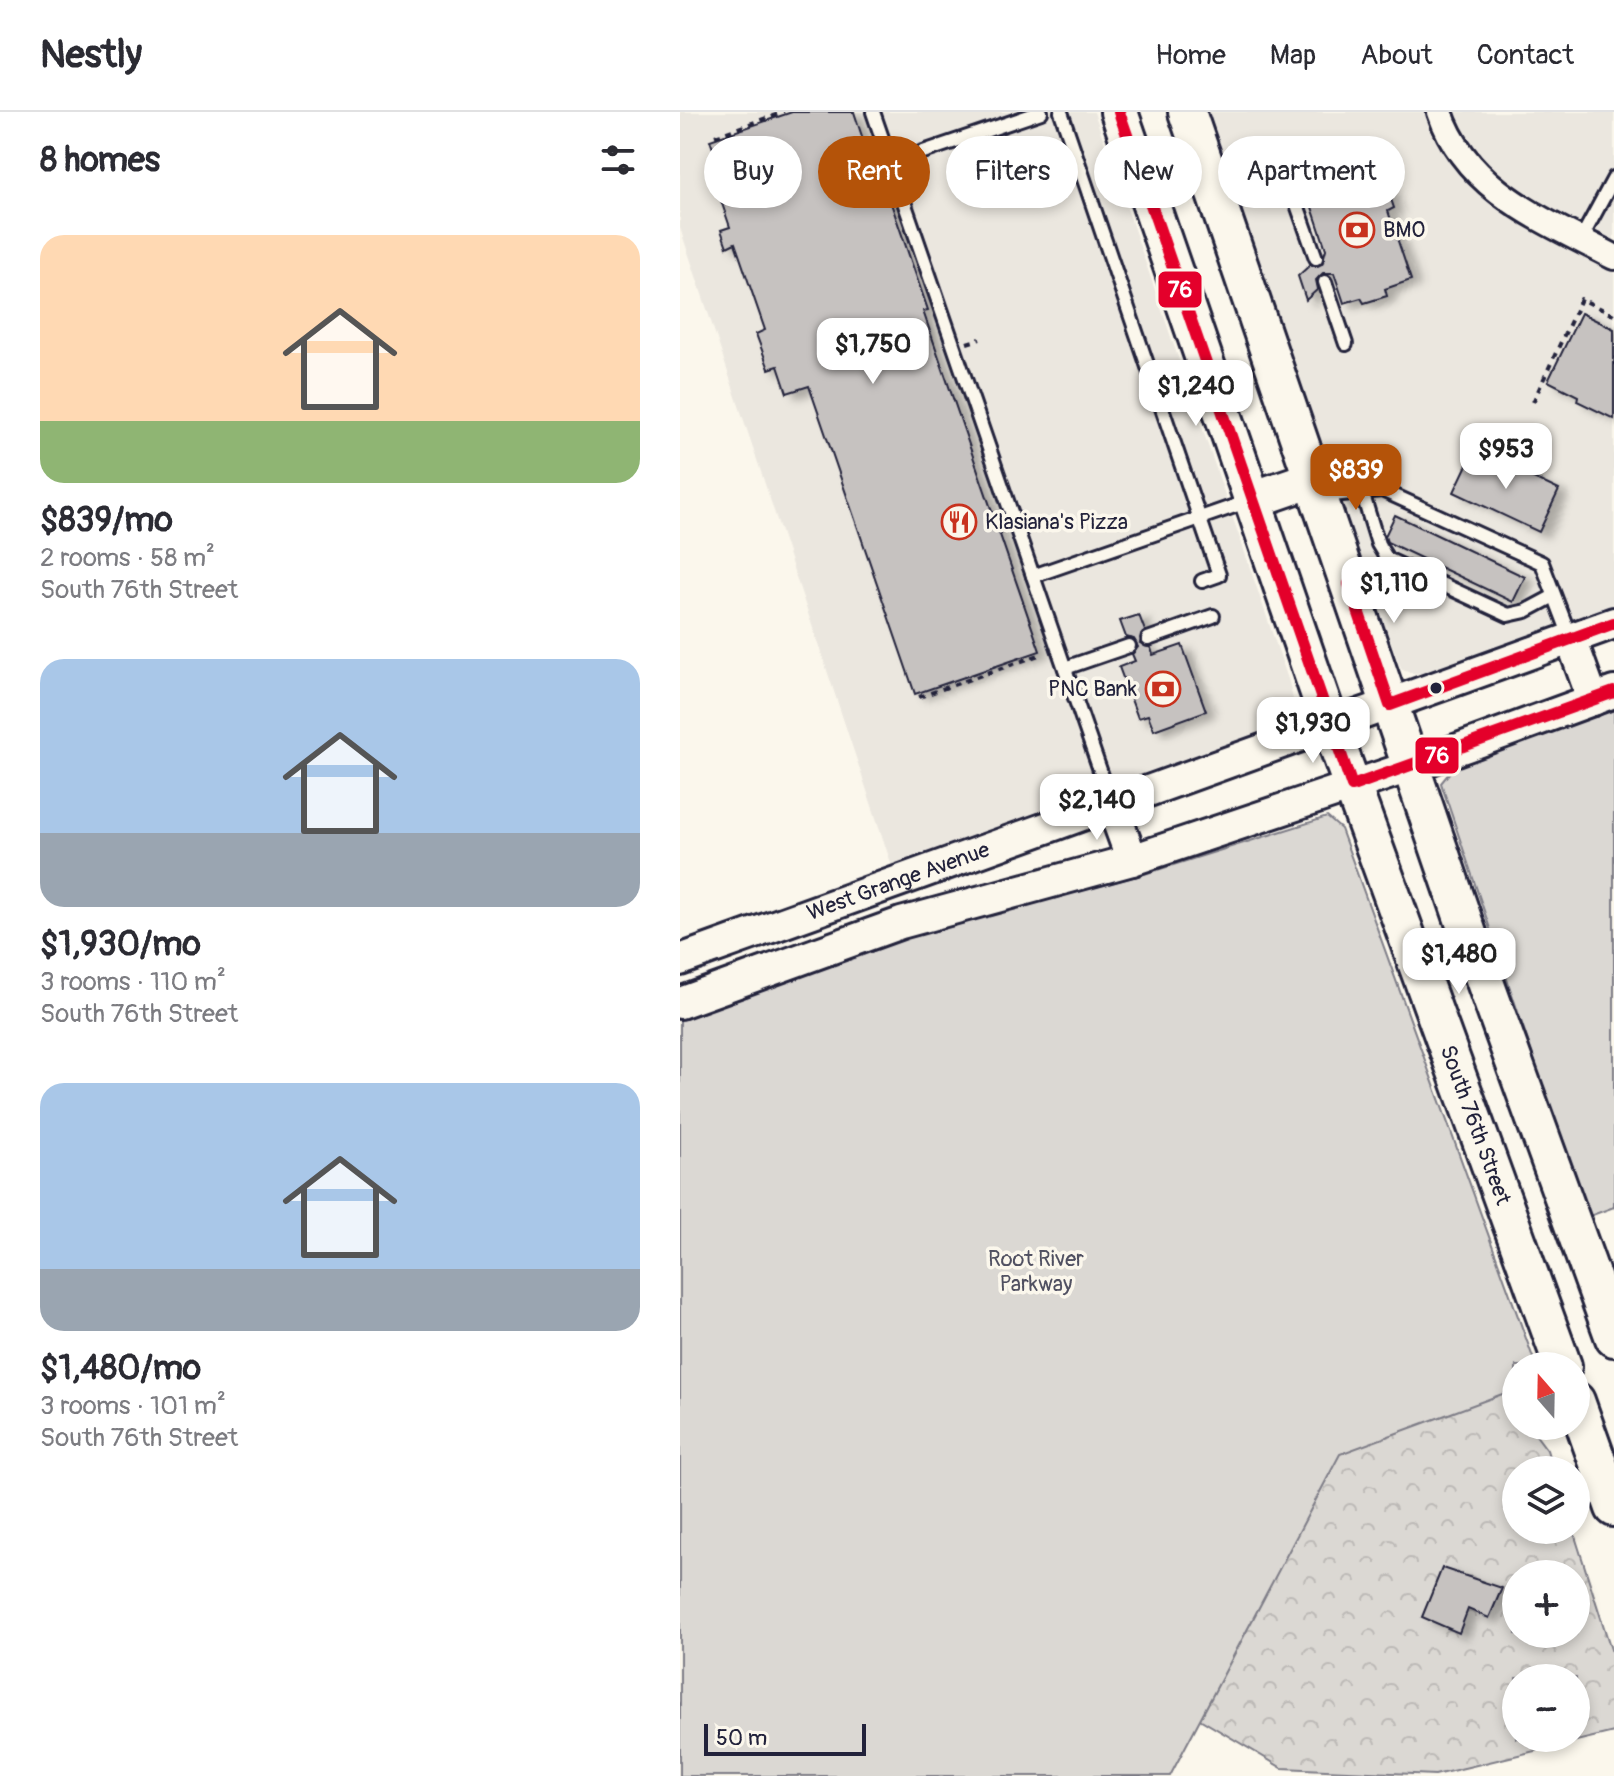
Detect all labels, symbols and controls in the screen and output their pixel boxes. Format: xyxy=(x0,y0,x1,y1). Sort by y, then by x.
text: Nestly xyxy=(40,31,142,79)
text: Home xyxy=(1155,38,1226,73)
text: Map xyxy=(1270,38,1316,73)
text: About xyxy=(1360,38,1433,73)
text: Contact xyxy=(1477,38,1574,73)
chip: Buy xyxy=(704,136,802,208)
chip: Rent xyxy=(818,136,930,208)
chip: Filters xyxy=(946,136,1078,208)
chip: New xyxy=(1094,136,1202,208)
chip: Apartment xyxy=(1218,136,1405,208)
icon: filters xyxy=(596,138,640,182)
text: 8 homes xyxy=(40,139,160,182)
bank icon: BMO xyxy=(1338,211,1376,249)
place label: BMO xyxy=(1383,216,1425,244)
line badge: 76 xyxy=(1157,270,1203,309)
text: 76 xyxy=(1168,276,1192,304)
icon: home xyxy=(268,287,412,431)
pin: $1,750 xyxy=(808,318,938,386)
text: $1,750 xyxy=(835,328,911,360)
pin: $1,240 xyxy=(1131,360,1261,428)
text: $1,240 xyxy=(1157,370,1235,402)
pin: $953 xyxy=(1459,423,1553,491)
text: $953 xyxy=(1478,433,1534,465)
pin: $839 xyxy=(1309,444,1403,512)
text: $839 xyxy=(1328,454,1384,486)
text: $839/mo xyxy=(40,499,173,542)
restaurant icon: Klasiana's Pizza xyxy=(940,503,978,541)
place label: Klasiana's Pizza xyxy=(985,508,1128,536)
text: 2 rooms · 58 m² xyxy=(40,542,215,574)
pin: $1,110 xyxy=(1329,557,1459,625)
text: $1,110 xyxy=(1360,567,1428,599)
text: South 76th Street xyxy=(40,574,238,606)
bank icon: PNC Bank xyxy=(1144,670,1182,708)
place label: PNC Bank xyxy=(1048,675,1137,703)
unlabelled marker xyxy=(1428,680,1444,696)
pin: $1,930 xyxy=(1248,697,1378,765)
text: $1,930 xyxy=(1275,707,1351,739)
icon: home xyxy=(268,711,412,855)
line badge: 76 xyxy=(1414,736,1460,775)
text: 76 xyxy=(1425,742,1449,770)
pin: $2,140 xyxy=(1032,774,1162,842)
text: $2,140 xyxy=(1058,784,1136,816)
street label: West Grange Avenue xyxy=(803,835,993,927)
text: $1,930/mo xyxy=(40,923,201,966)
pin: $1,480 xyxy=(1394,928,1524,996)
text: $1,480 xyxy=(1421,938,1497,970)
text: 3 rooms · 110 m² xyxy=(40,966,226,998)
text: South 76th Street xyxy=(40,998,238,1030)
street label: South 76th Street xyxy=(1434,1041,1517,1209)
icon: home xyxy=(268,1135,412,1279)
park label: Root River Parkway xyxy=(988,1245,1084,1298)
text: $1,480/mo xyxy=(40,1347,201,1390)
north arrow xyxy=(1502,1352,1590,1440)
map controls xyxy=(1502,1352,1590,1752)
text: 3 rooms · 101 m² xyxy=(40,1390,226,1422)
text: South 76th Street xyxy=(40,1422,238,1454)
button: layers xyxy=(1502,1456,1590,1544)
button: + xyxy=(1502,1560,1590,1648)
button: − xyxy=(1502,1664,1590,1752)
scale bar xyxy=(704,1720,866,1756)
text: 50 m xyxy=(716,1724,767,1752)

